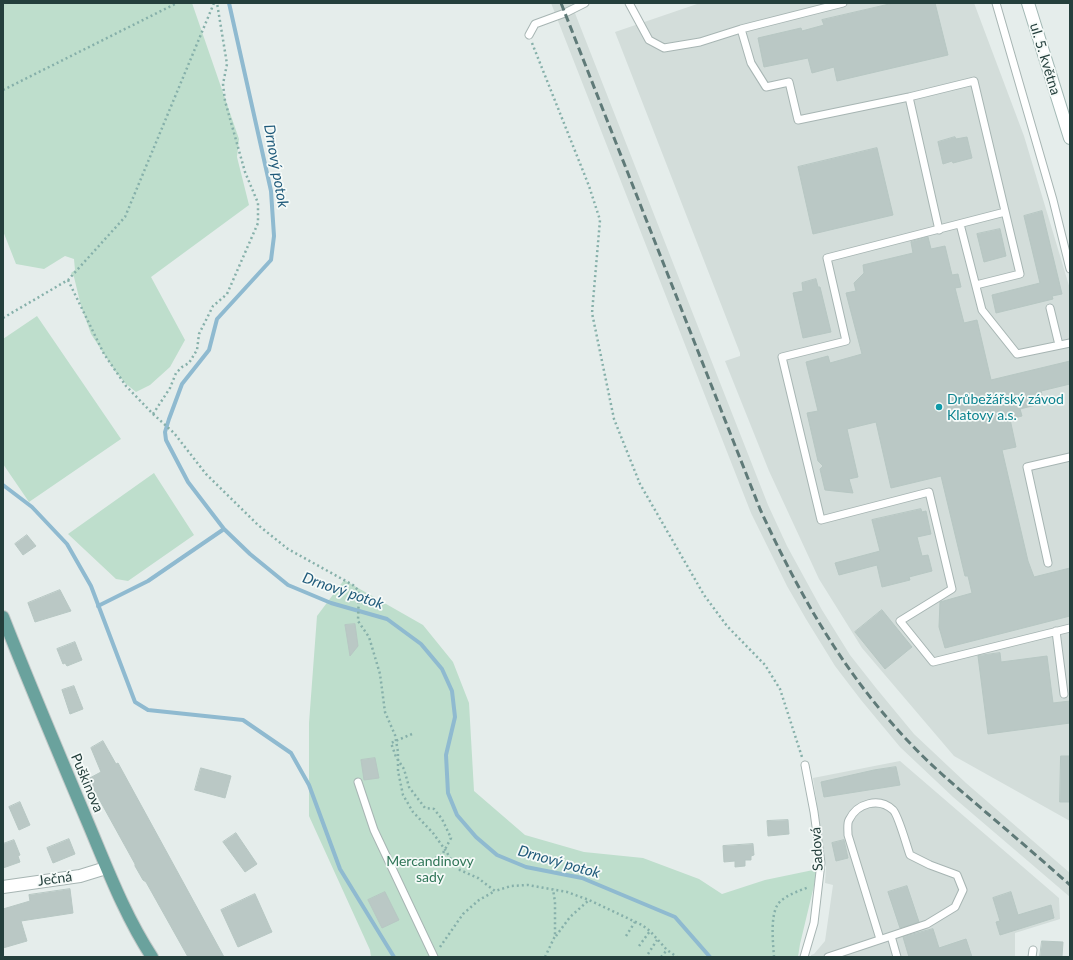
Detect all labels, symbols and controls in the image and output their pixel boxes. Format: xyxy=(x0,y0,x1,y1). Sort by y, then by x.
street label: ul. 5. května xyxy=(1026,21,1064,97)
water label: Drnový potok xyxy=(260,123,292,209)
place label: Drůbežářský závod Klatovy a.s. xyxy=(947,391,1064,424)
marker: Drůbežářský závod Klatovy a.s. xyxy=(934,402,944,412)
water label: Drnový potok xyxy=(300,569,386,613)
street label: Puškinova xyxy=(67,751,107,815)
street label: Sadová xyxy=(807,827,827,871)
water label: Drnový potok xyxy=(516,842,602,882)
park label: Mercandinovy sady xyxy=(386,853,474,886)
street label: Ječná xyxy=(37,868,73,890)

